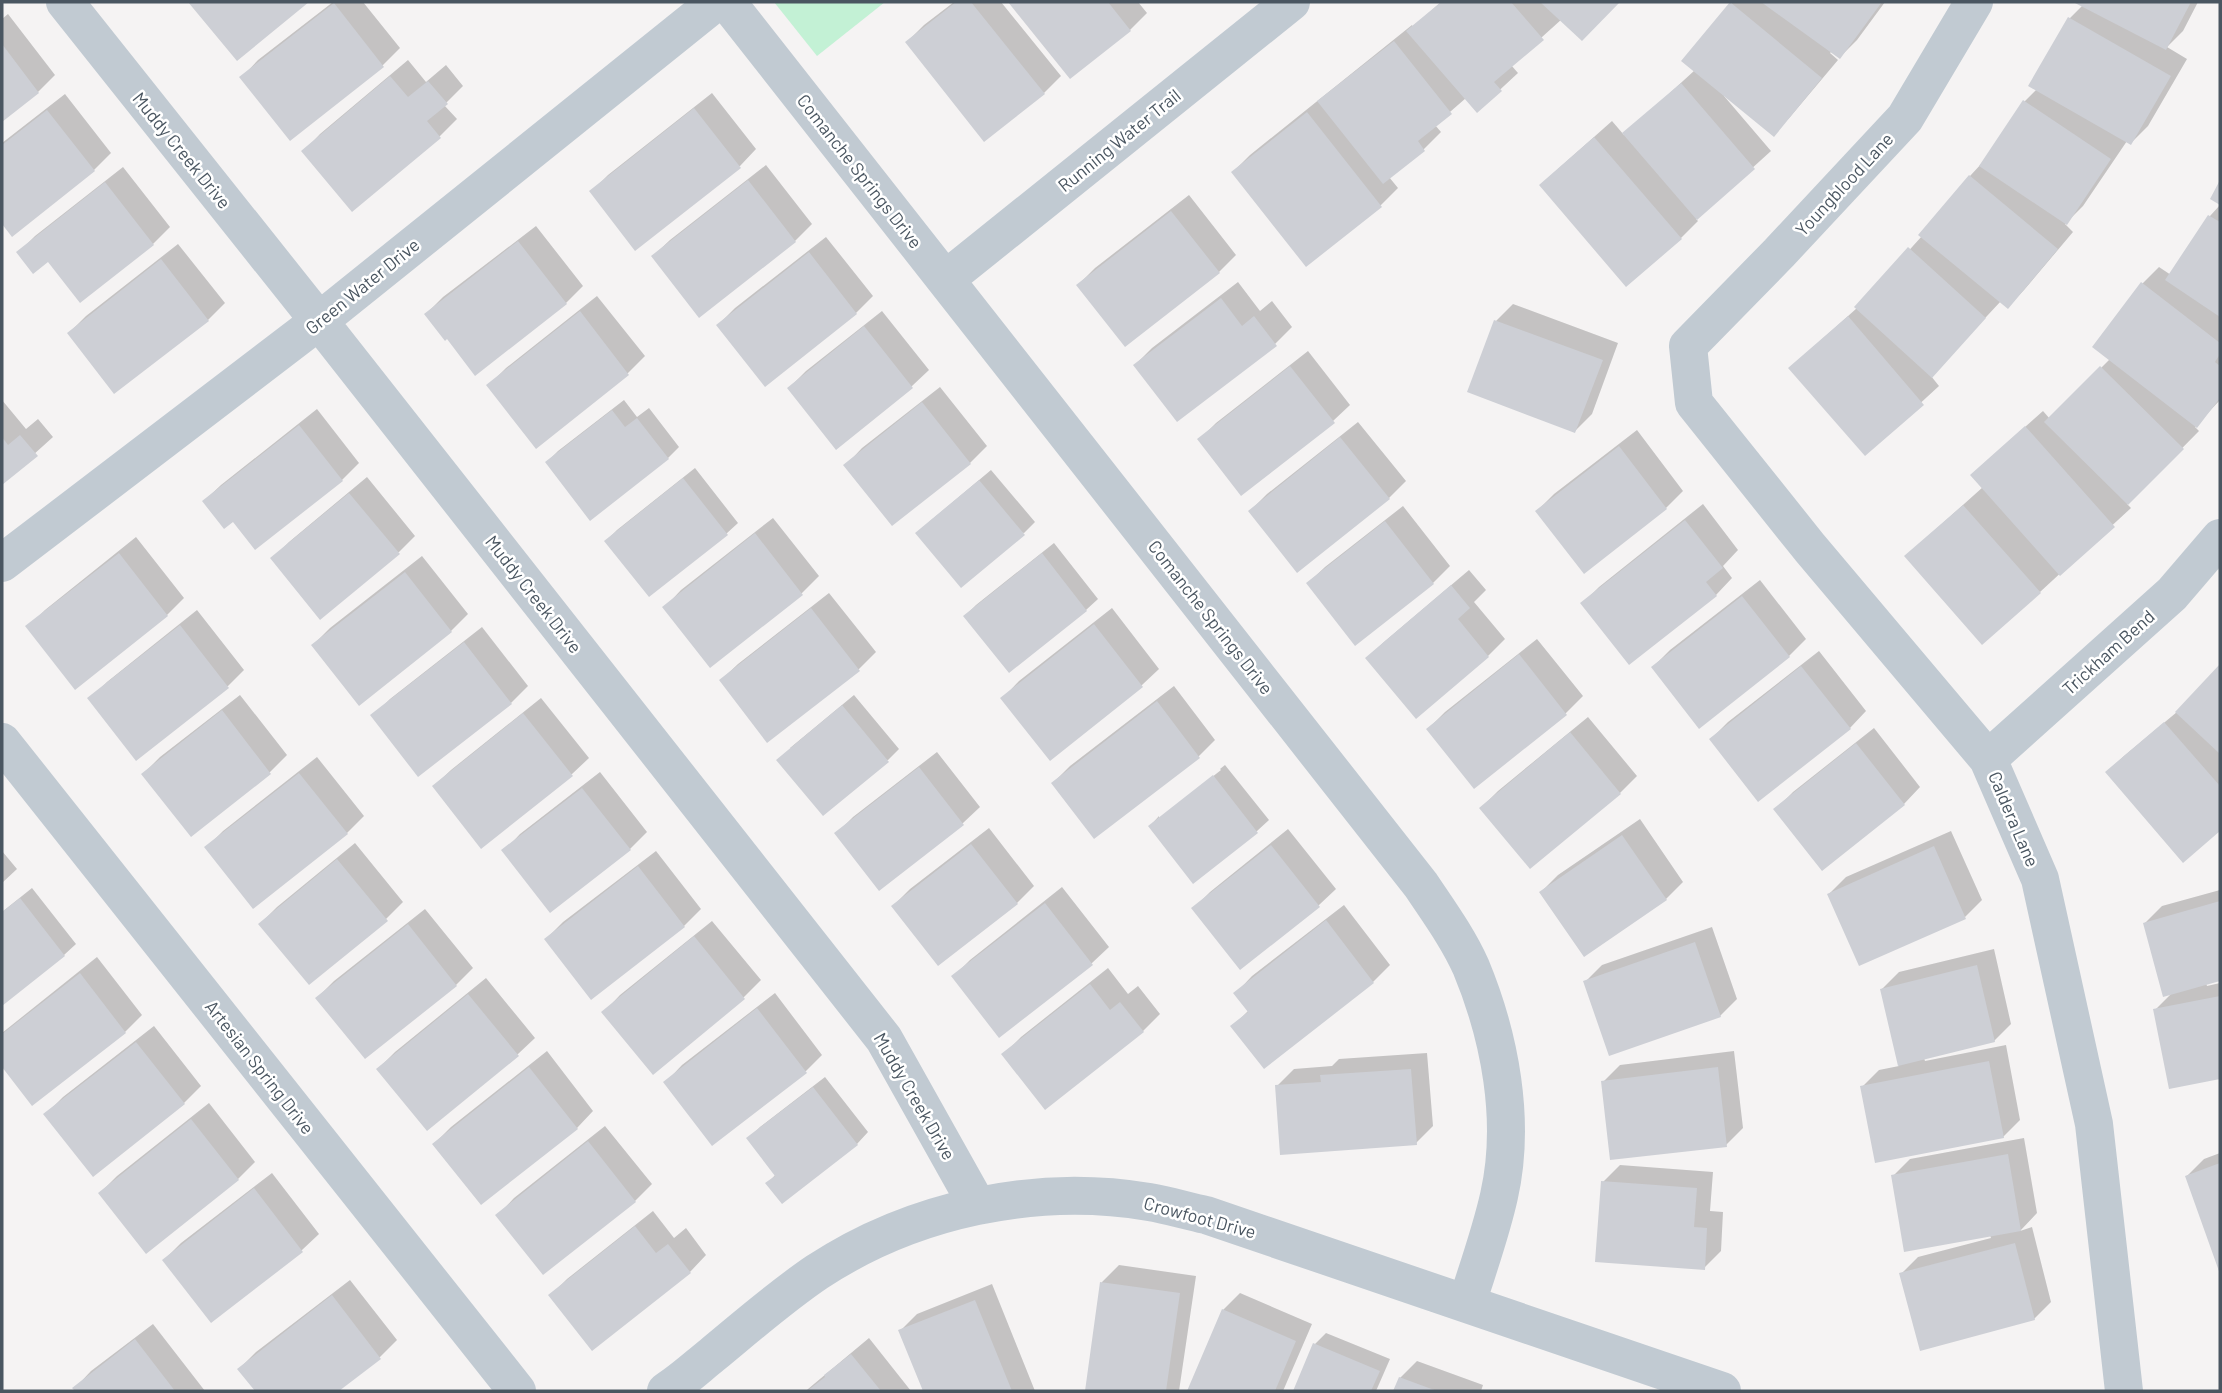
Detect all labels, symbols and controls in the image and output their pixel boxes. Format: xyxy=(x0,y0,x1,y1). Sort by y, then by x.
street label: Running Water Trail xyxy=(1053,84,1185,196)
street label: Muddy Creek Drive xyxy=(128,87,236,213)
street label: Comanche Springs Drive xyxy=(793,89,927,253)
street label: Youngblood Lane xyxy=(1790,128,1898,240)
street label: Green Water Drive xyxy=(301,233,423,339)
street label: Muddy Creek Drive xyxy=(481,531,587,657)
street label: Comanche Springs Drive xyxy=(1144,535,1278,699)
street label: Trickham Bend xyxy=(2057,605,2159,699)
street label: Caldera Lane xyxy=(1984,768,2044,870)
street label: Artesian Spring Drive xyxy=(201,996,319,1138)
street label: Muddy Creek Drive xyxy=(870,1028,960,1164)
street label: Crowfoot Drive xyxy=(1142,1191,1258,1243)

